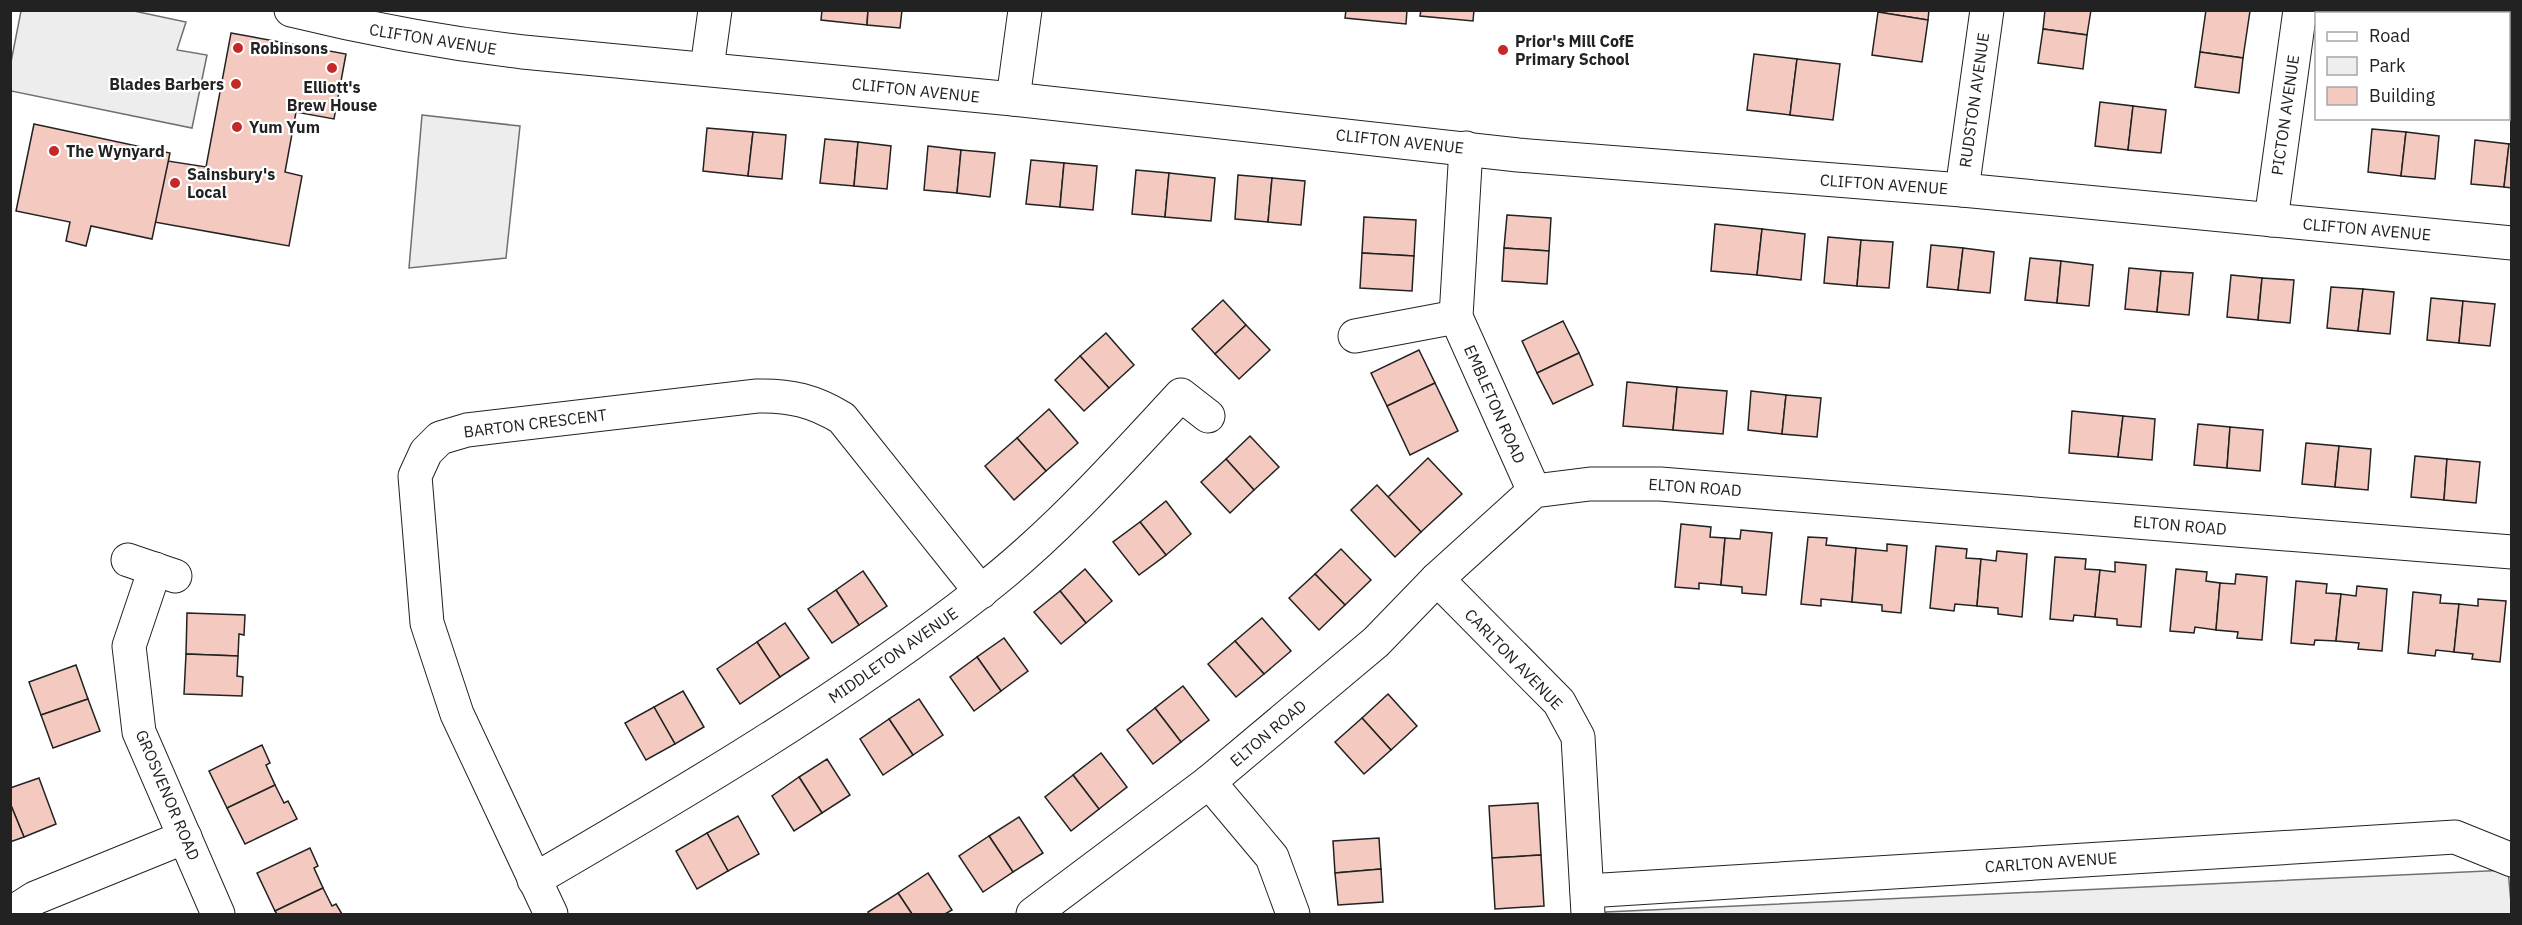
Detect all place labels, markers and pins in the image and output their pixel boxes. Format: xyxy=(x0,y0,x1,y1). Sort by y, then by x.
place label: Prior's Mill CofE Primary School xyxy=(1515,31,1634,69)
place label: Robinsons xyxy=(250,38,328,58)
marker: Robinsons xyxy=(231,41,245,55)
marker: Prior's Mill CofE Primary School xyxy=(1496,43,1510,57)
marker: Elliott's Brew House xyxy=(325,61,339,75)
place label: Blades Barbers xyxy=(109,74,224,94)
marker: Blades Barbers xyxy=(229,77,243,91)
place label: Elliott's Brew House xyxy=(287,77,377,115)
place label: Yum Yum xyxy=(249,117,320,137)
marker: Yum Yum xyxy=(230,120,244,134)
place label: The Wynyard xyxy=(66,141,165,161)
marker: The Wynyard xyxy=(47,144,61,158)
place label: Sainsbury's Local xyxy=(187,164,275,202)
marker: Sainsbury's Local xyxy=(168,176,182,190)

